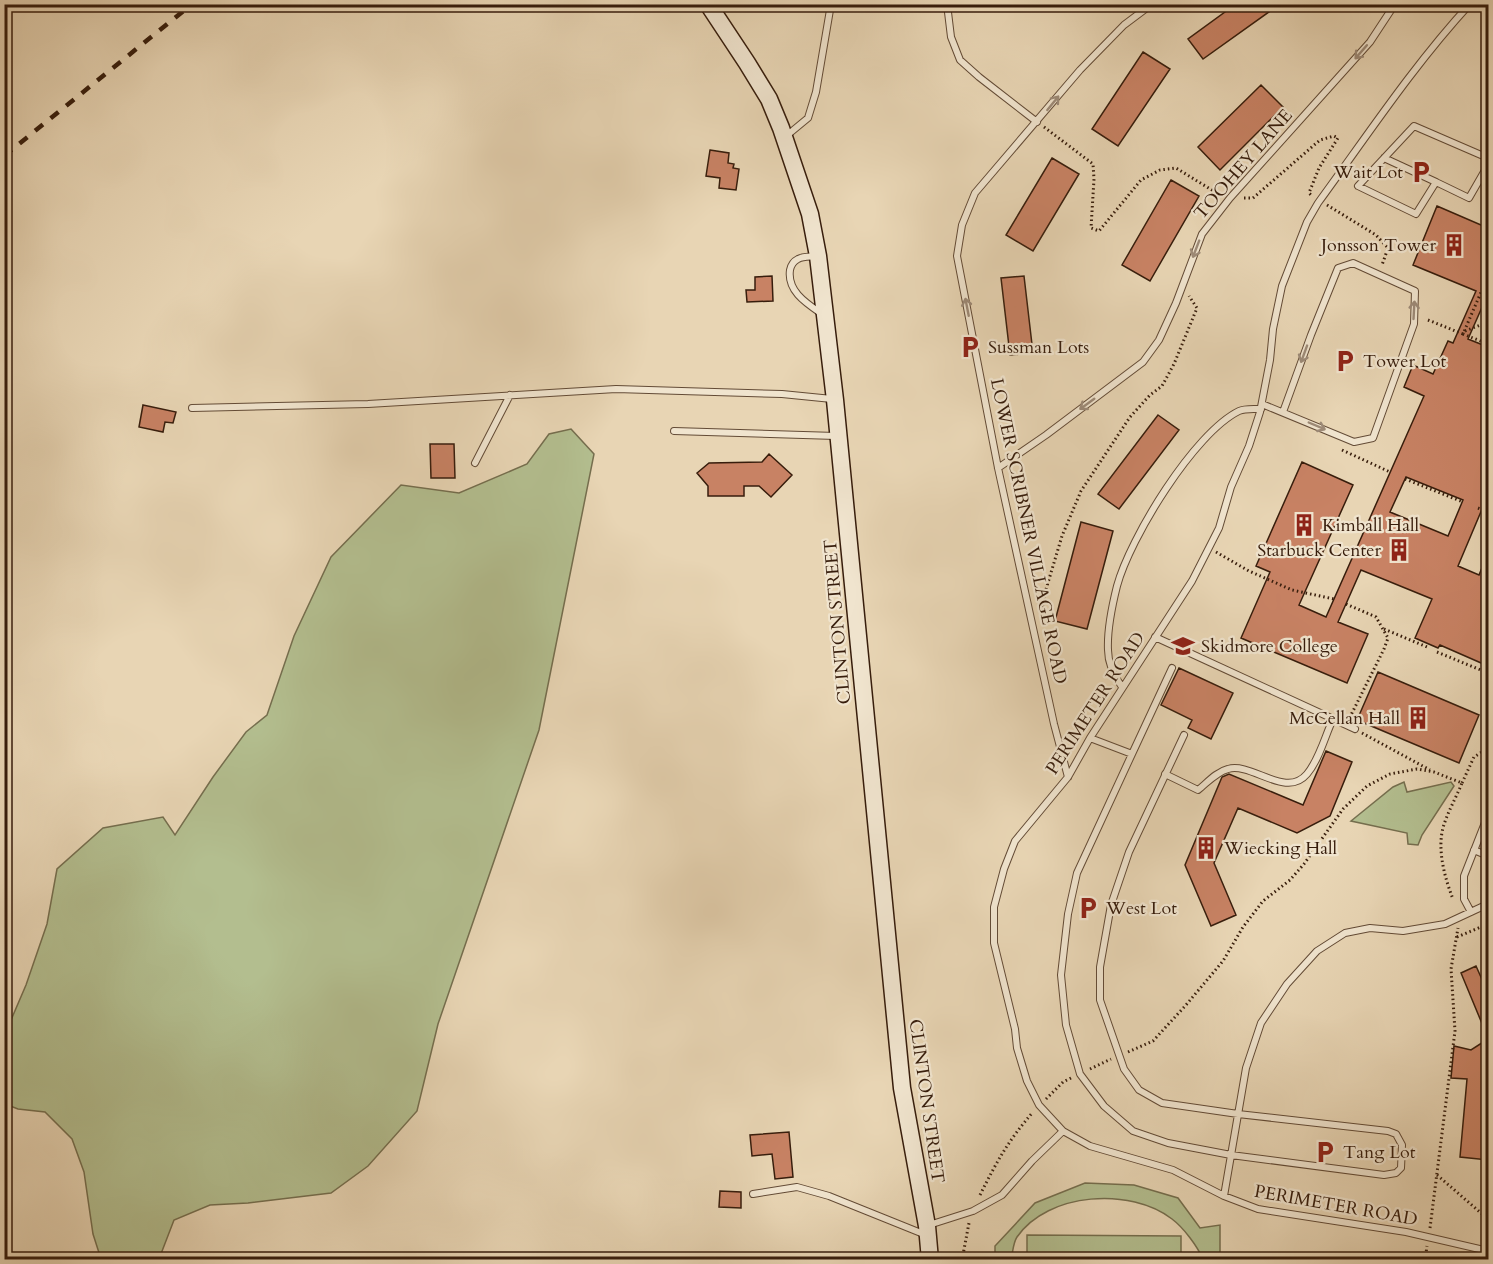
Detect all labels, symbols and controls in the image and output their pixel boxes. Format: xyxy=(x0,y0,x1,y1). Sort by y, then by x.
one-way arrow xyxy=(1354,44,1368,59)
one-way arrow xyxy=(1046,95,1059,111)
street label: TOOHEY LANE xyxy=(1188,104,1298,225)
parking icon: Wait Lot xyxy=(1408,159,1434,185)
place label: Wait Lot xyxy=(1332,160,1403,185)
building icon: Jonsson Tower xyxy=(1441,232,1467,258)
place label: Jonsson Tower xyxy=(1318,233,1436,258)
one-way arrow xyxy=(1190,240,1201,258)
one-way arrow xyxy=(961,298,972,318)
one-way arrow xyxy=(1409,300,1420,320)
parking icon: Sussman Lots xyxy=(957,334,983,360)
place label: Sussman Lots xyxy=(988,335,1089,360)
one-way arrow xyxy=(1297,344,1308,363)
parking icon: Tower Lot xyxy=(1332,348,1358,374)
place label: Tower Lot xyxy=(1363,349,1447,374)
street label: LOWER SCRIBNER VILLAGE ROAD xyxy=(984,376,1073,686)
one-way arrow xyxy=(1080,398,1096,410)
one-way arrow xyxy=(1307,421,1325,432)
building icon: Kimball Hall xyxy=(1291,512,1317,538)
place label: Kimball Hall xyxy=(1322,513,1420,538)
building icon: Starbuck Center xyxy=(1386,537,1412,563)
place label: Starbuck Center xyxy=(1257,538,1381,563)
street label: CLINTON STREET xyxy=(818,539,857,705)
street label: PERIMETER ROAD xyxy=(1040,627,1151,779)
school or university icon: Skidmore College xyxy=(1170,633,1196,659)
place label: Skidmore College xyxy=(1201,634,1338,659)
building icon: McCellan Hall xyxy=(1405,705,1431,731)
place label: McCellan Hall xyxy=(1289,706,1400,731)
building icon: Wiecking Hall xyxy=(1193,835,1219,861)
place label: Wiecking Hall xyxy=(1223,836,1338,861)
parking icon: West Lot xyxy=(1075,895,1101,921)
place label: West Lot xyxy=(1105,896,1177,921)
street label: CLINTON STREET xyxy=(903,1018,950,1185)
parking icon: Tang Lot xyxy=(1312,1139,1338,1165)
place label: Tang Lot xyxy=(1343,1140,1416,1165)
street label: PERIMETER ROAD xyxy=(1252,1179,1420,1232)

